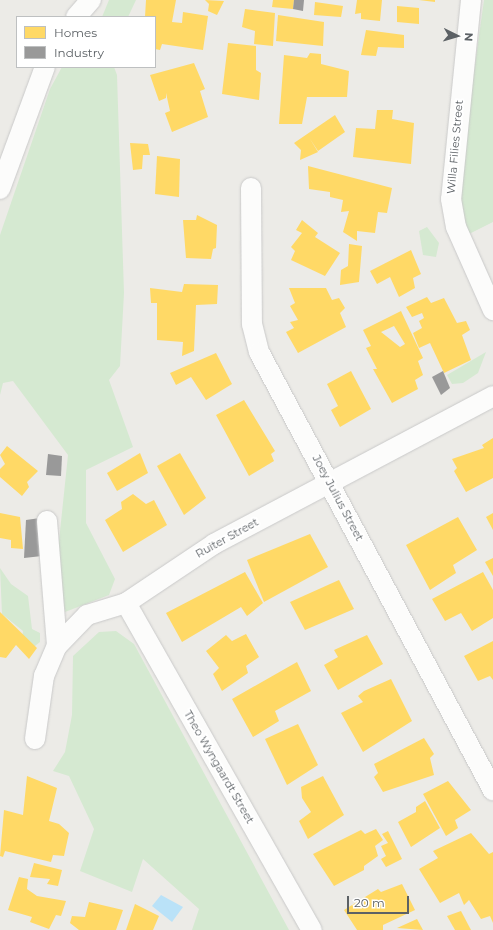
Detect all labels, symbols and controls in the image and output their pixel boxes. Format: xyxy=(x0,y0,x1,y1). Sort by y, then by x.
legend xyxy=(16,16,156,68)
north arrow xyxy=(437,16,477,56)
text: Homes xyxy=(54,25,97,40)
text: N xyxy=(462,32,476,42)
text: Industry xyxy=(54,45,104,60)
street label: Willa Filies Street xyxy=(444,99,466,195)
street label: Joey Julius Street xyxy=(310,453,366,543)
street label: Ruiter Street xyxy=(193,515,261,561)
street label: Theo Wyngaardt Street xyxy=(181,708,257,826)
scale bar xyxy=(349,888,411,914)
text: 20 m xyxy=(354,895,385,910)

